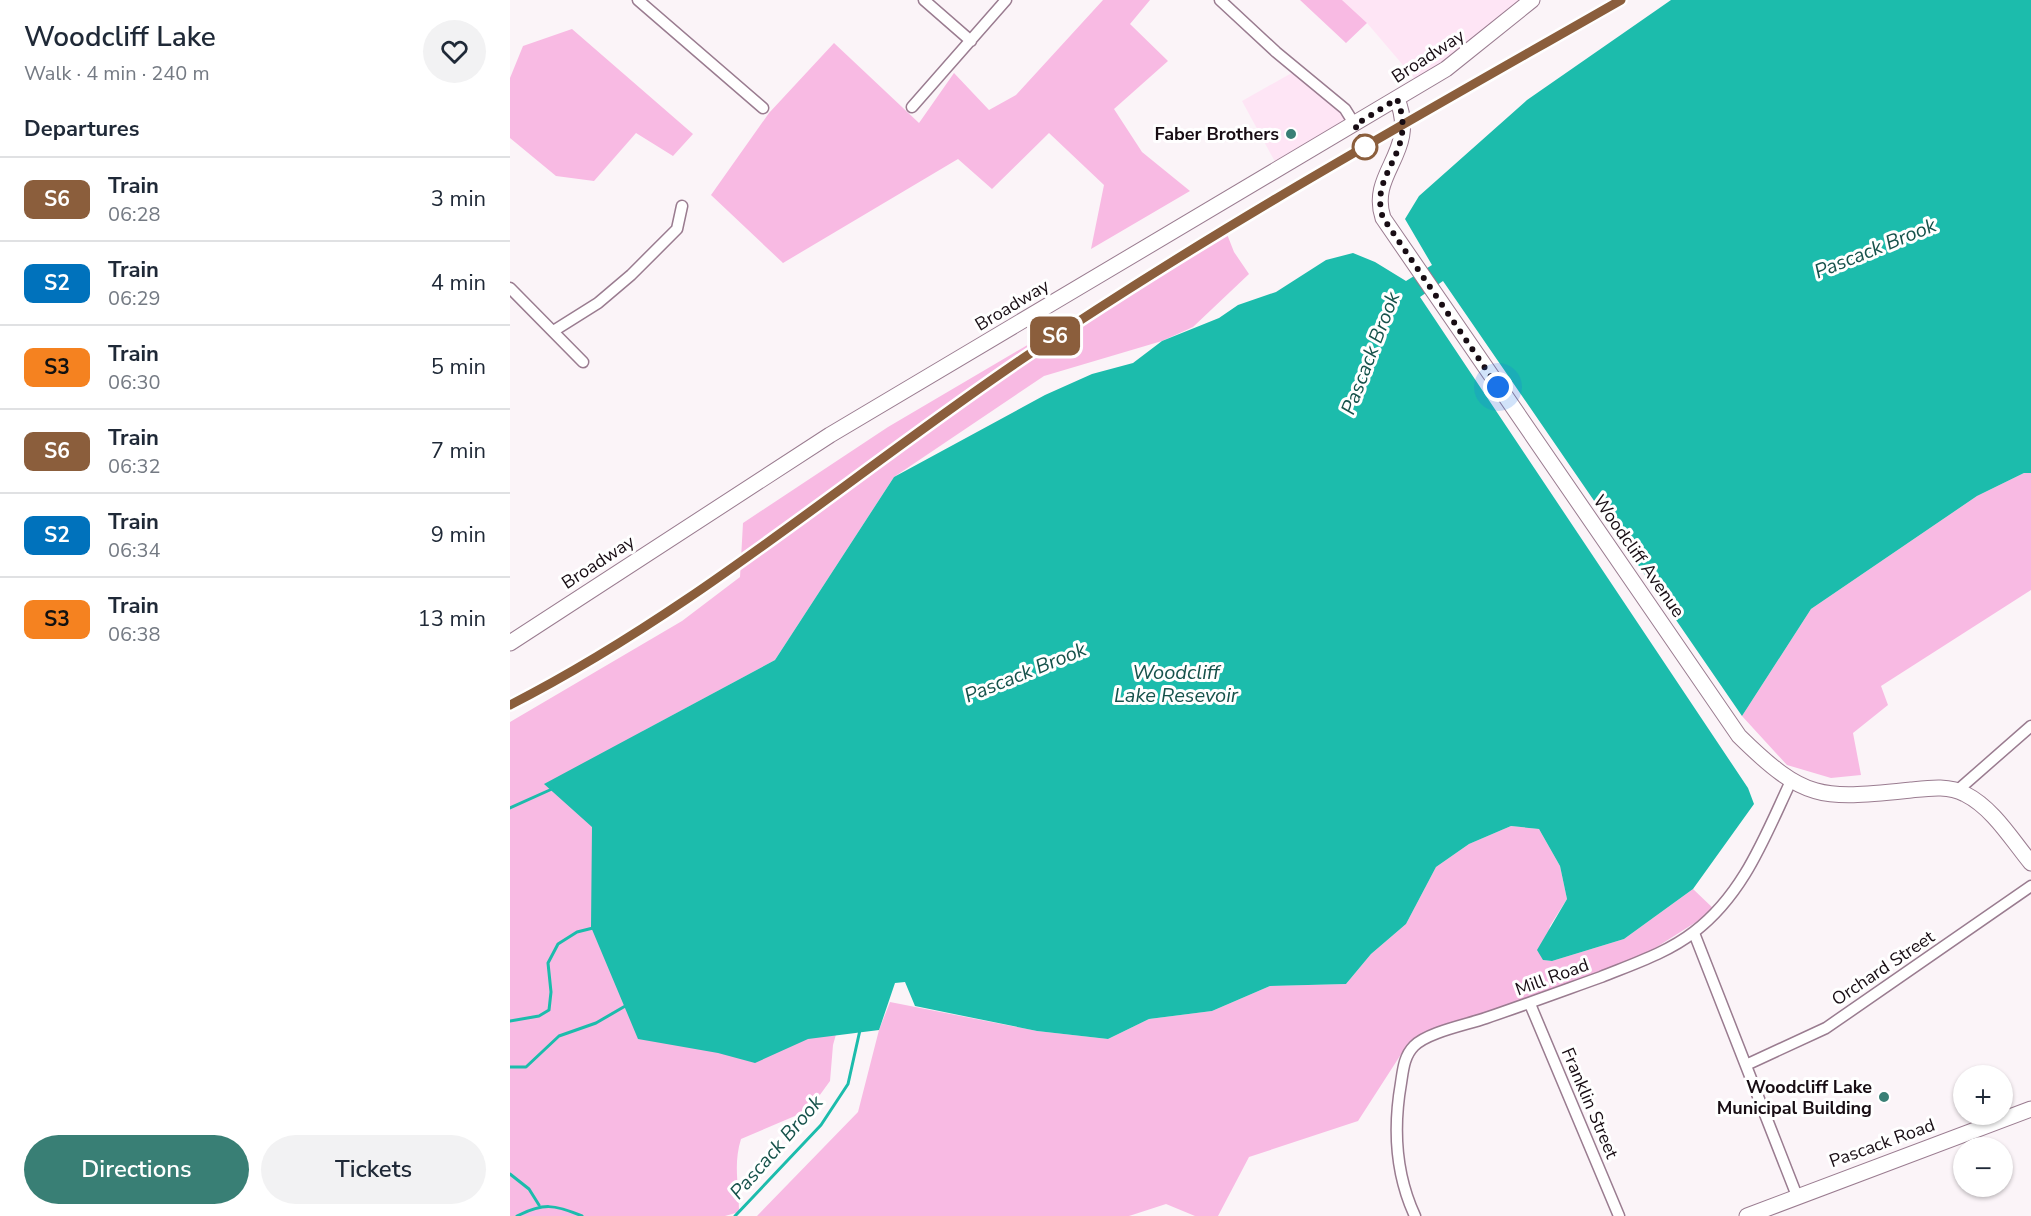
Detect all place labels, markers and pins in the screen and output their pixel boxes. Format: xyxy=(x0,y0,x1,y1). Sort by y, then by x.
place label: Faber Brothers xyxy=(1154,122,1279,146)
marker: Faber Brothers xyxy=(1284,127,1298,141)
unlabelled marker xyxy=(1352,134,1378,160)
place label: Woodcliff Lake Municipal Building xyxy=(1717,1075,1872,1120)
marker: Woodcliff Lake Municipal Building xyxy=(1877,1090,1891,1104)

